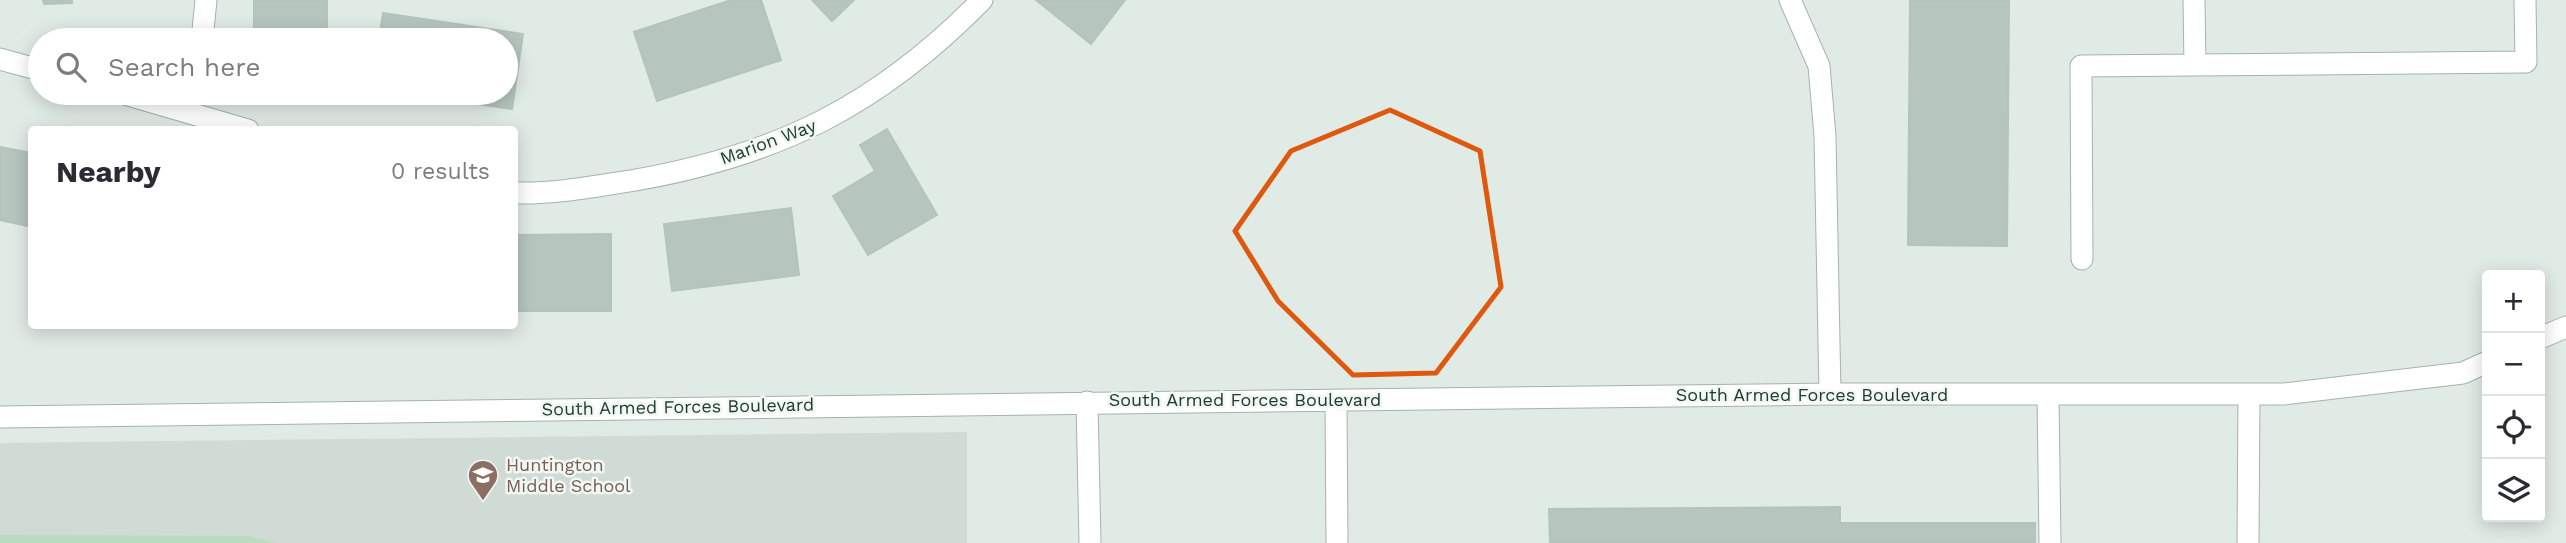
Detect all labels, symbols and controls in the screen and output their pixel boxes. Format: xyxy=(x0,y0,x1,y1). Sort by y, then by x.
search box xyxy=(28,28,518,105)
icon: search xyxy=(52,48,90,86)
text: Search here xyxy=(108,52,260,82)
street label: Marion Way xyxy=(717,114,819,169)
text: Nearby xyxy=(56,154,161,189)
text: 0 results xyxy=(391,158,490,185)
map controls xyxy=(2482,270,2545,522)
button: + xyxy=(2482,270,2545,333)
button: − xyxy=(2482,333,2545,396)
street label: South Armed Forces Boulevard xyxy=(1676,384,1948,405)
street label: South Armed Forces Boulevard xyxy=(1109,389,1381,410)
street label: South Armed Forces Boulevard xyxy=(542,394,814,419)
button: locate xyxy=(2482,396,2545,459)
place label: Huntington Middle School xyxy=(506,454,631,496)
school or university icon: Huntington Middle School xyxy=(466,458,500,502)
button: layers xyxy=(2482,459,2545,522)

